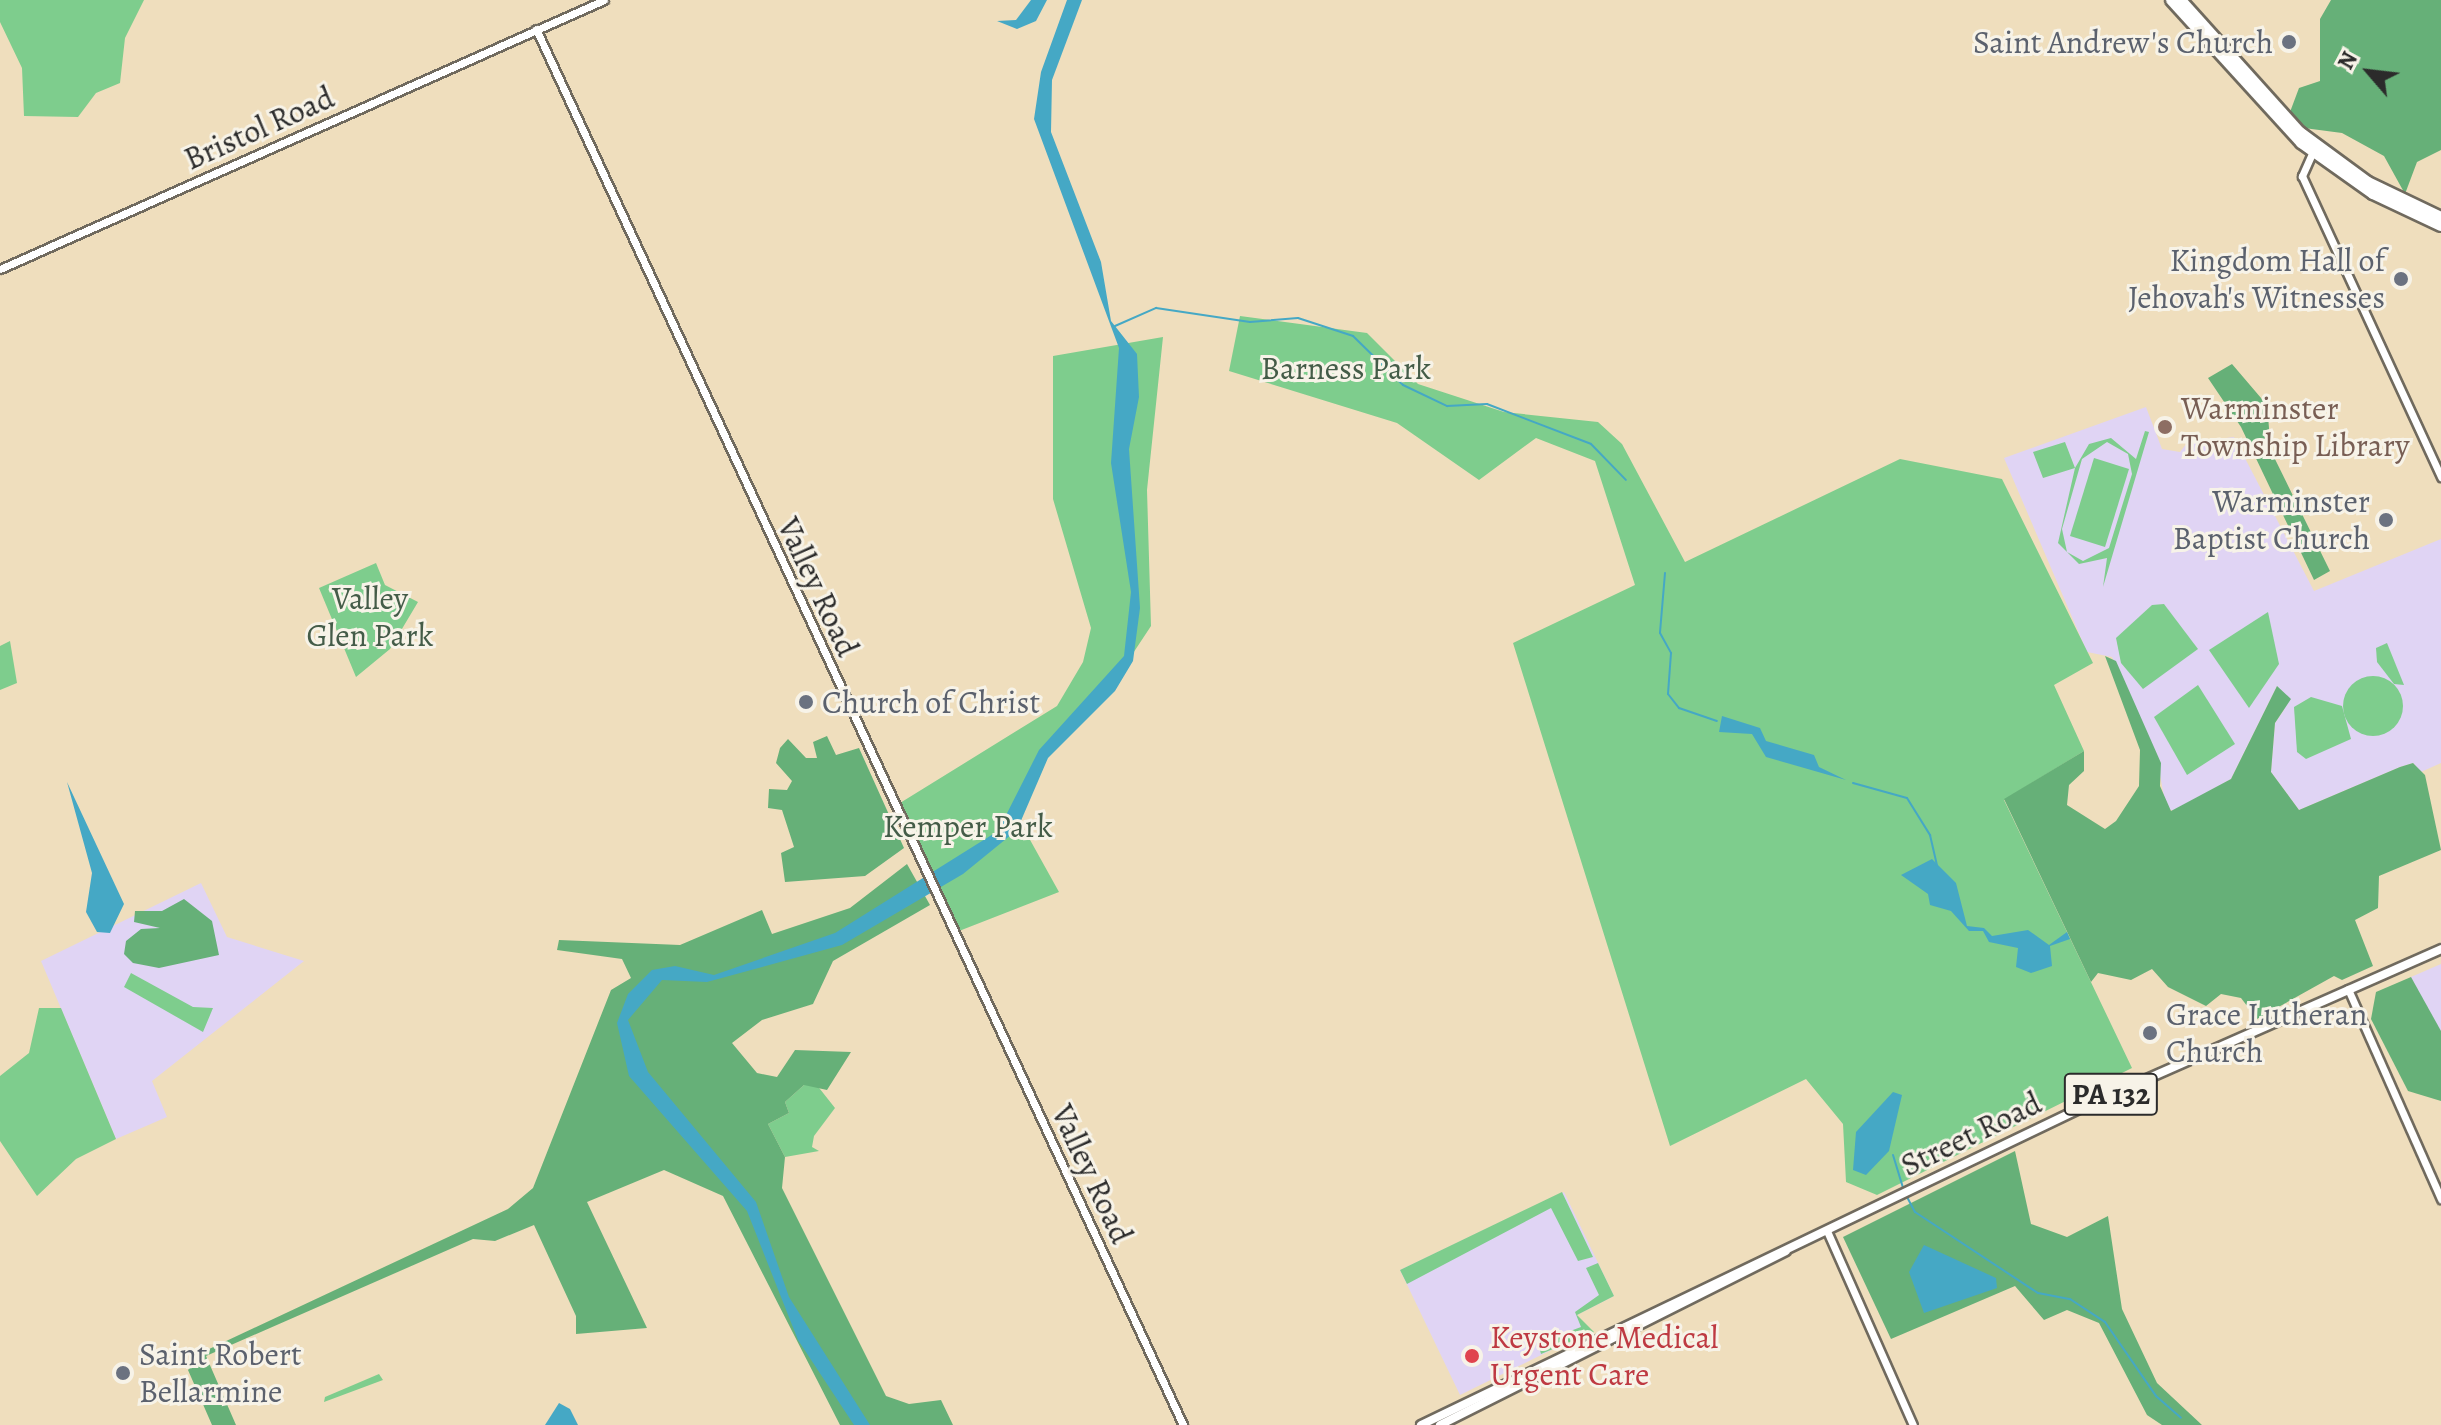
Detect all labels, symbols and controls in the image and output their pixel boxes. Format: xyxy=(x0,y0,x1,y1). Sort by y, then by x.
place label: Saint Andrew's Church xyxy=(1973,23,2273,61)
north arrow xyxy=(2329,32,2409,112)
marker: Saint Andrew's Church xyxy=(2280,33,2298,51)
text: N xyxy=(2331,47,2365,75)
street label: Bristol Road xyxy=(178,78,340,178)
place label: Kingdom Hall of Jehovah's Witnesses xyxy=(2128,242,2385,317)
marker: Kingdom Hall of Jehovah's Witnesses xyxy=(2392,270,2410,288)
park label: Barness Park xyxy=(1261,349,1431,387)
place label: Warminster Township Library xyxy=(2181,390,2410,465)
marker: Warminster Township Library xyxy=(2156,418,2174,436)
place label: Warminster Baptist Church xyxy=(2173,483,2370,558)
street label: Valley Road xyxy=(769,511,867,663)
marker: Warminster Baptist Church xyxy=(2377,511,2395,529)
park label: Valley Glen Park xyxy=(306,580,434,655)
place label: Church of Christ xyxy=(822,683,1040,721)
marker: Church of Christ xyxy=(797,693,815,711)
park label: Kemper Park xyxy=(883,807,1053,845)
place label: Grace Lutheran Church xyxy=(2166,996,2367,1071)
marker: Grace Lutheran Church xyxy=(2141,1024,2159,1042)
road number: PA 132 xyxy=(2063,1068,2159,1120)
street label: Street Road xyxy=(1894,1084,2048,1184)
street label: Valley Road xyxy=(1043,1098,1141,1250)
place label: Keystone Medical Urgent Care xyxy=(1490,1319,1718,1394)
place label: Saint Robert Bellarmine xyxy=(139,1336,302,1411)
marker: Keystone Medical Urgent Care xyxy=(1461,1345,1483,1367)
marker: Saint Robert Bellarmine xyxy=(114,1364,132,1382)

